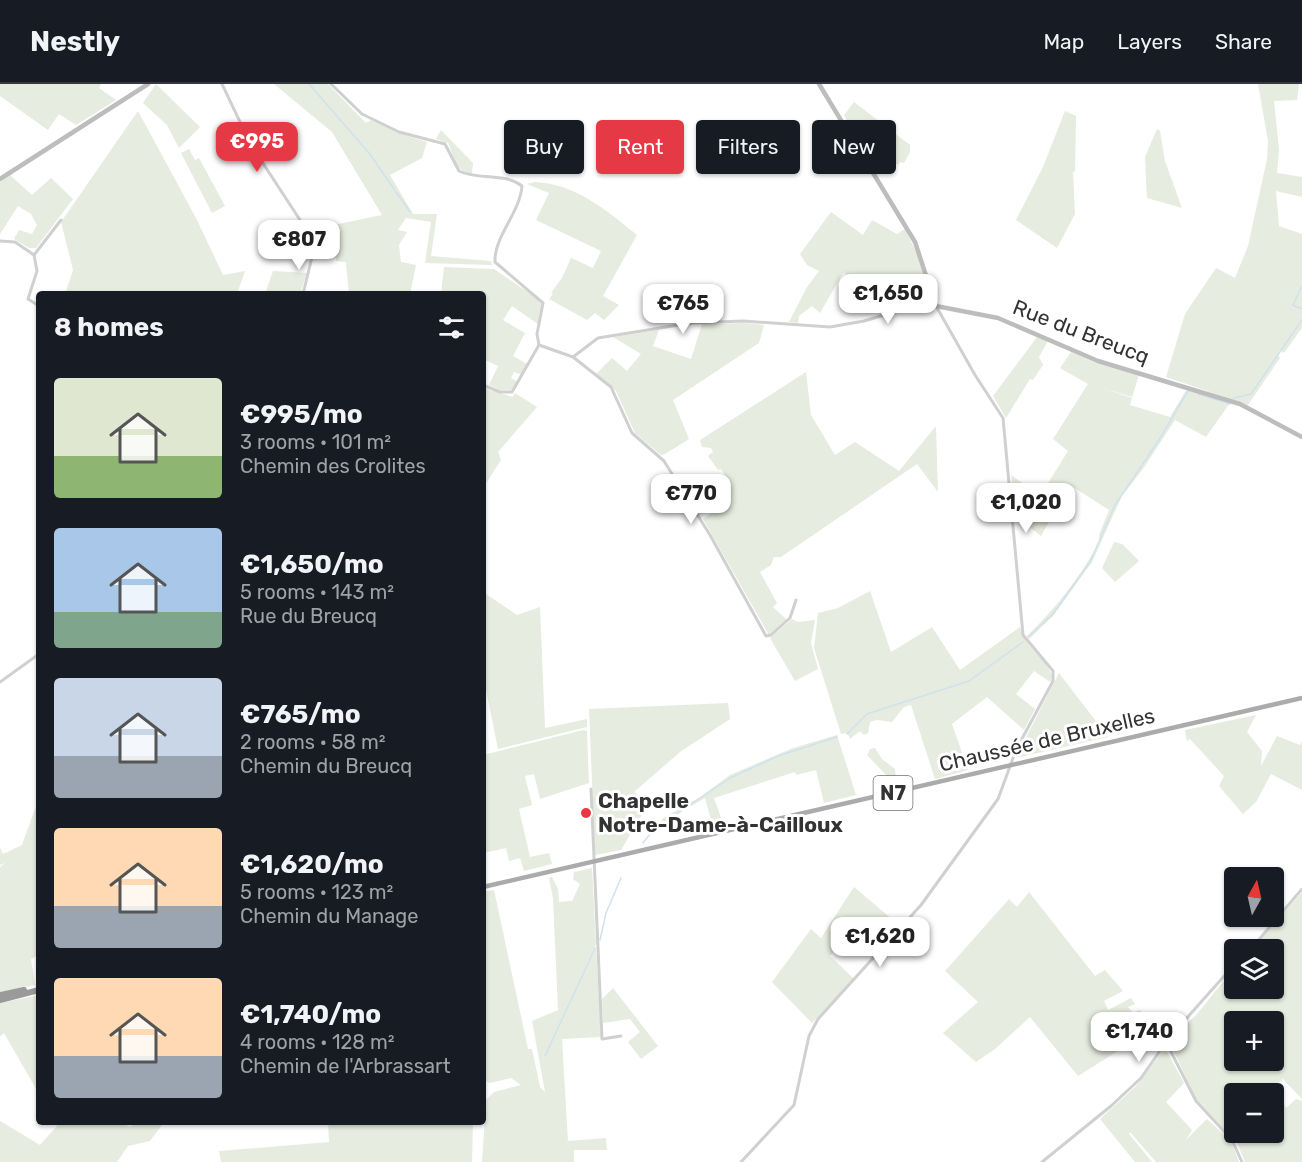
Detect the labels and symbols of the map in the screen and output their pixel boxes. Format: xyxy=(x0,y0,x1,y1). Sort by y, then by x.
pin: €995 xyxy=(221,122,293,173)
pin: €807 xyxy=(263,220,335,271)
pin: €1,650 xyxy=(839,274,937,325)
pin: €765 xyxy=(647,284,719,335)
street label: Rue du Breucq xyxy=(1010,294,1153,369)
pin: €770 xyxy=(655,474,727,525)
pin: €1,020 xyxy=(977,483,1075,534)
street label: Chaussée de Bruxelles xyxy=(937,703,1157,777)
road number: N7 xyxy=(874,776,912,810)
place label: Chapelle Notre-Dame-à-Cailloux xyxy=(598,788,843,837)
marker: Chapelle Notre-Dame-à-Cailloux xyxy=(579,806,593,820)
north arrow xyxy=(1224,867,1284,927)
pin: €1,620 xyxy=(831,917,929,968)
pin: €1,740 xyxy=(1090,1012,1188,1063)

